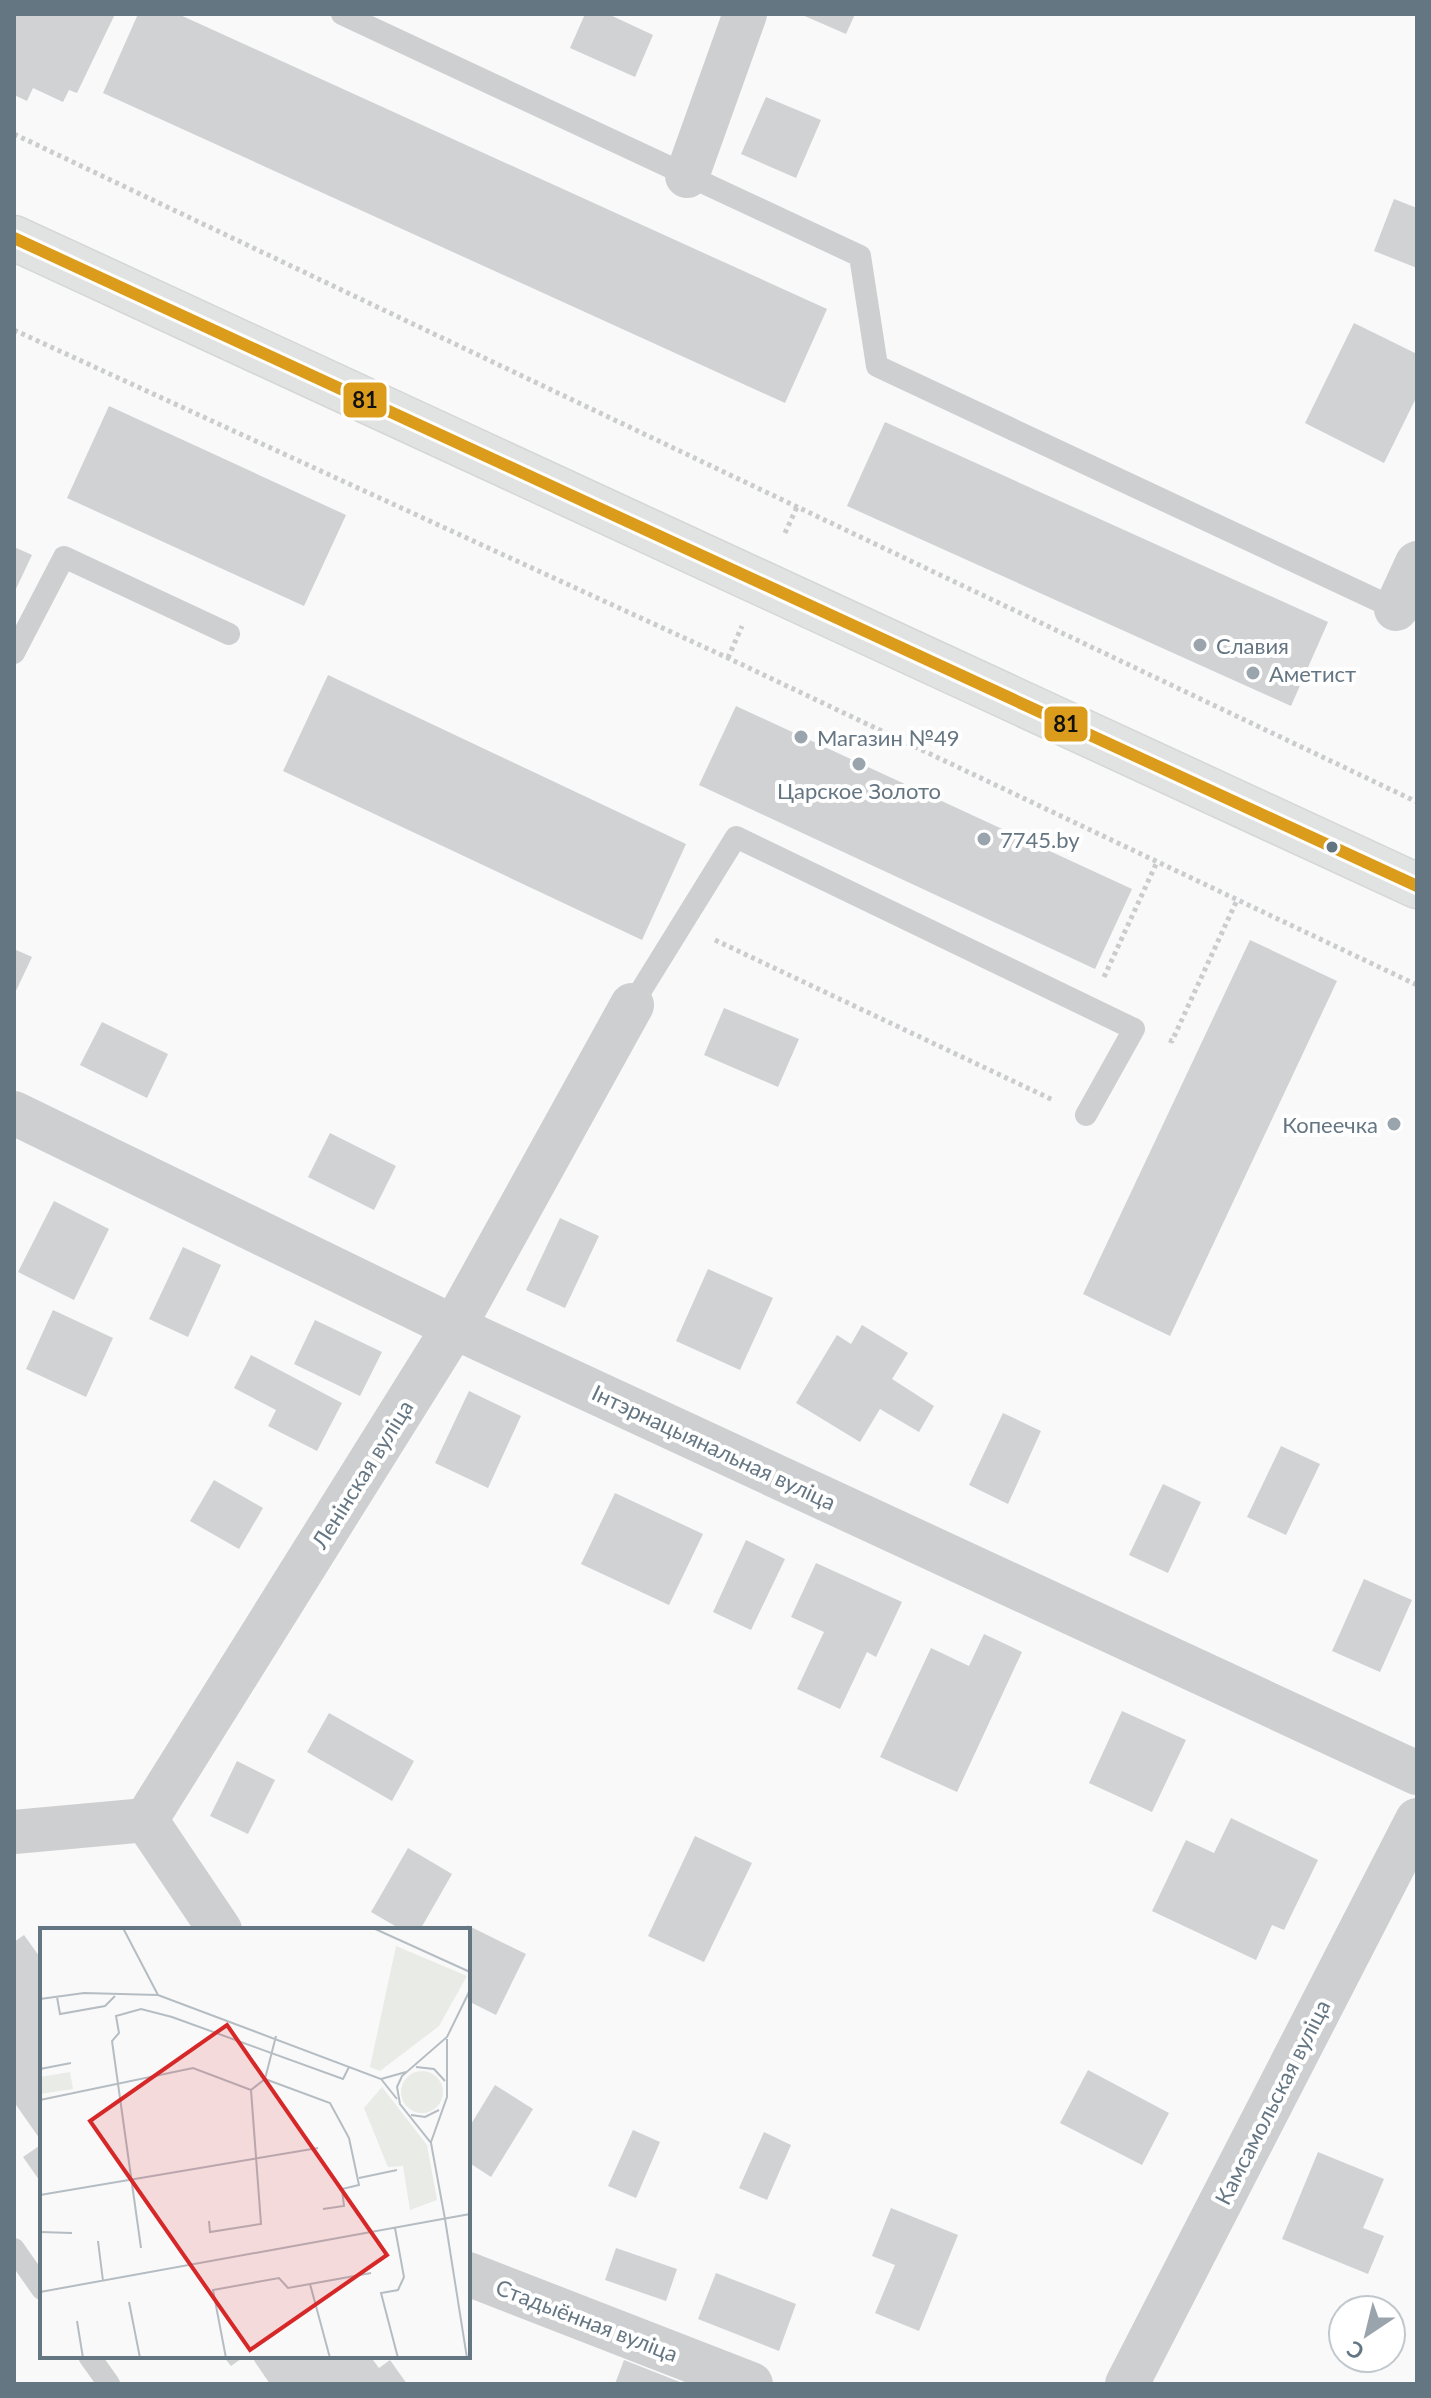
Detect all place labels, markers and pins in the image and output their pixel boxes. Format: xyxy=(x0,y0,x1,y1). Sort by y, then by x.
place label: Славия xyxy=(1216,632,1289,659)
marker: Славия xyxy=(1191,636,1209,654)
place label: Аметист xyxy=(1269,660,1356,687)
marker: Аметист xyxy=(1244,664,1262,682)
place label: Магазин №49 xyxy=(817,724,959,751)
marker: Магазин №49 xyxy=(792,728,810,746)
marker: Царское Золото xyxy=(850,755,868,773)
place label: Царское Золото xyxy=(777,777,941,804)
place label: 7745.by xyxy=(1000,826,1080,853)
marker: 7745.by xyxy=(975,830,993,848)
unlabelled marker xyxy=(1324,839,1340,855)
place label: Копеечка xyxy=(1282,1111,1378,1138)
marker: Копеечка xyxy=(1385,1115,1403,1133)

